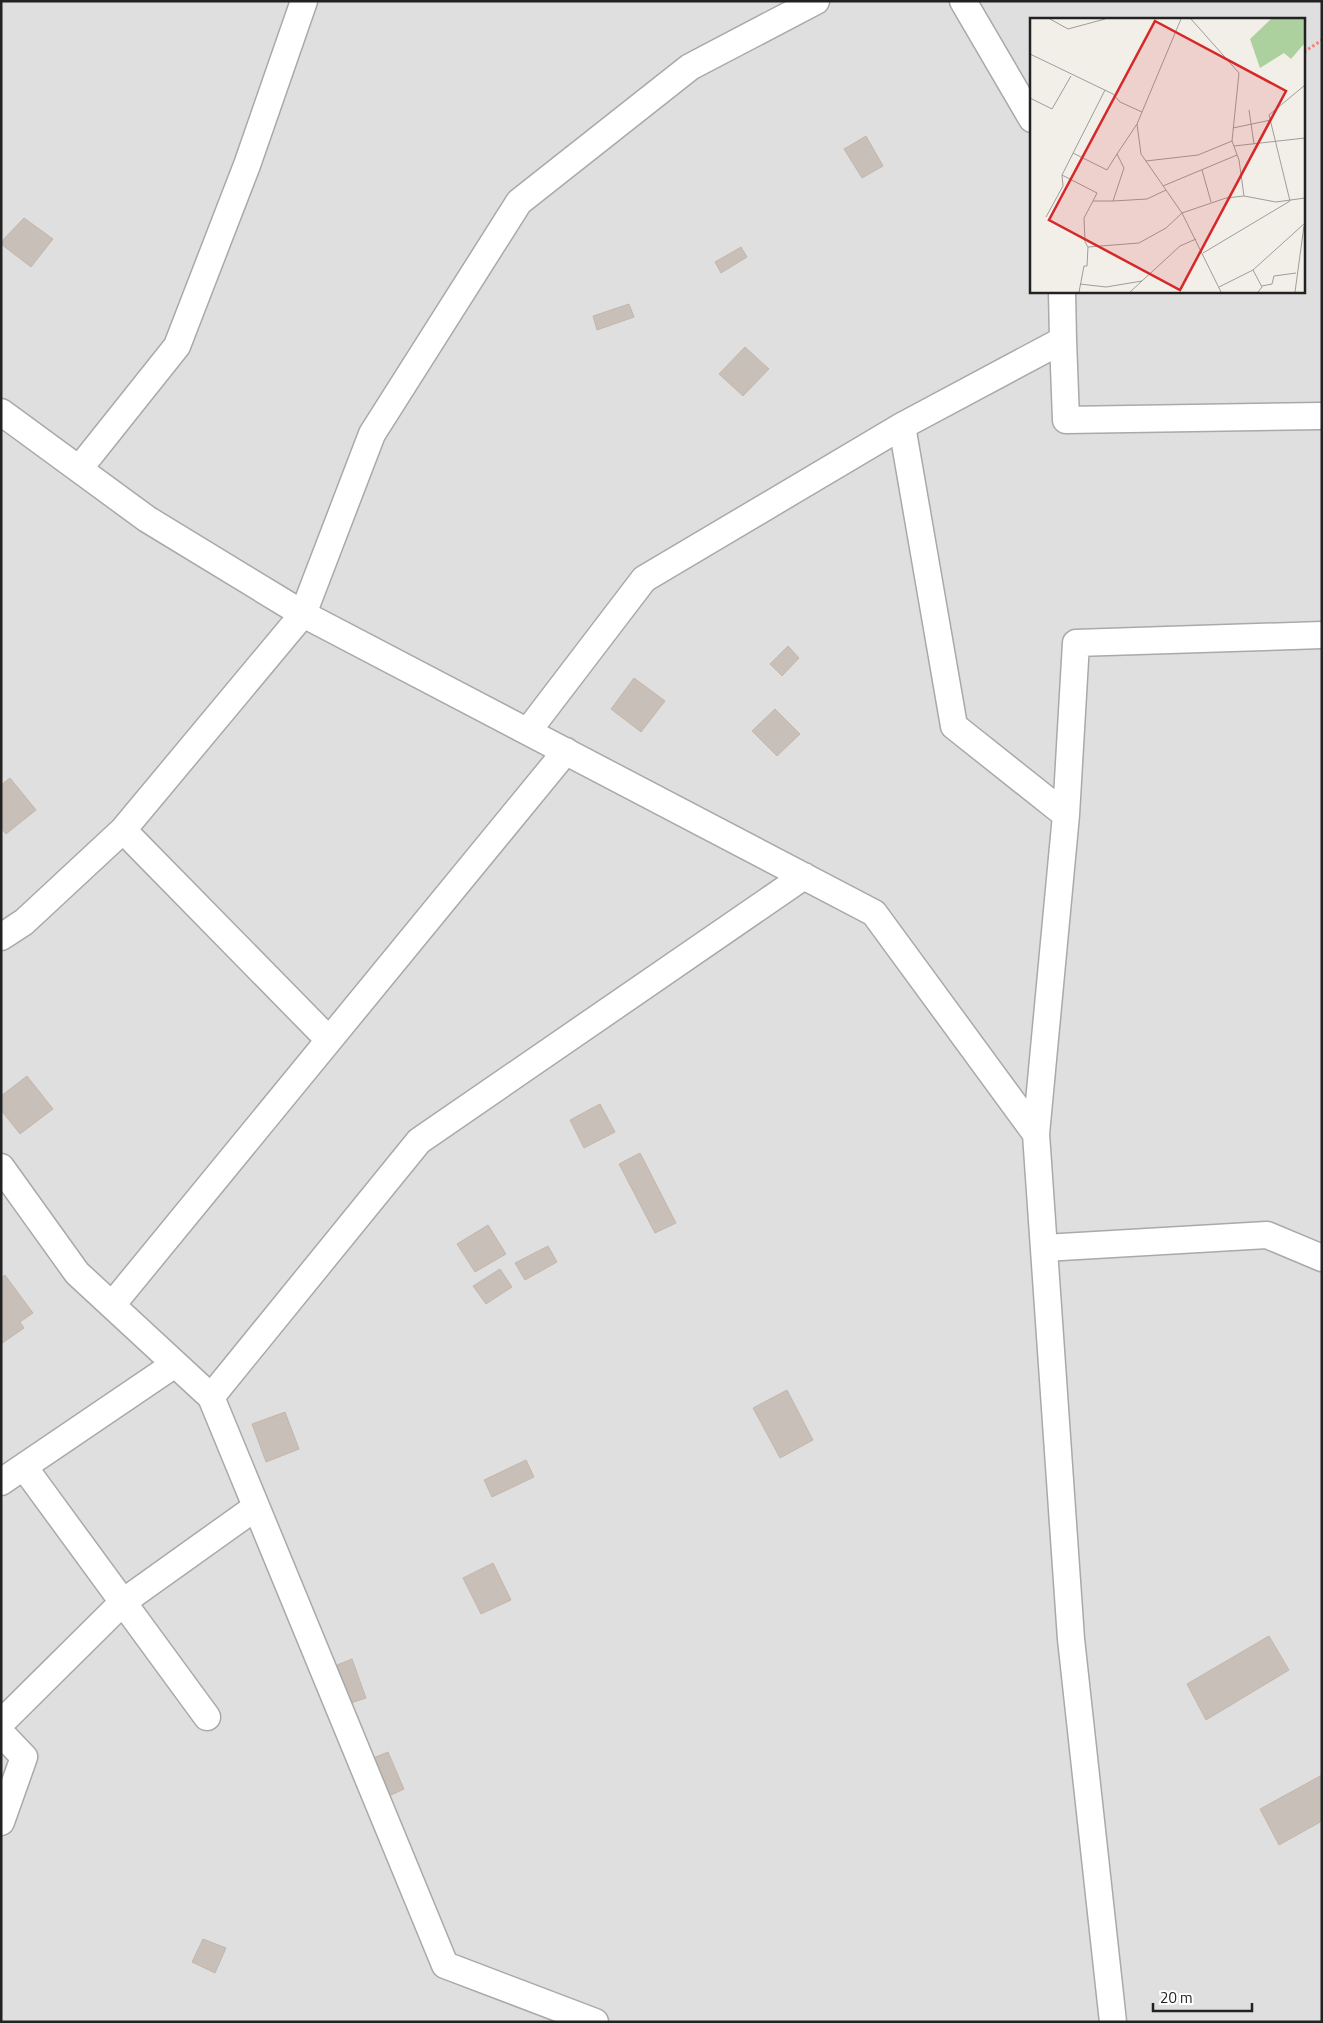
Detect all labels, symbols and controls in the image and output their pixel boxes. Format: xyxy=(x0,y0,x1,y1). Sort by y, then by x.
inset map xyxy=(1030,18,1306,292)
scale bar xyxy=(1153,1980,1252,2012)
text: 20 m xyxy=(1160,1986,1193,2009)

